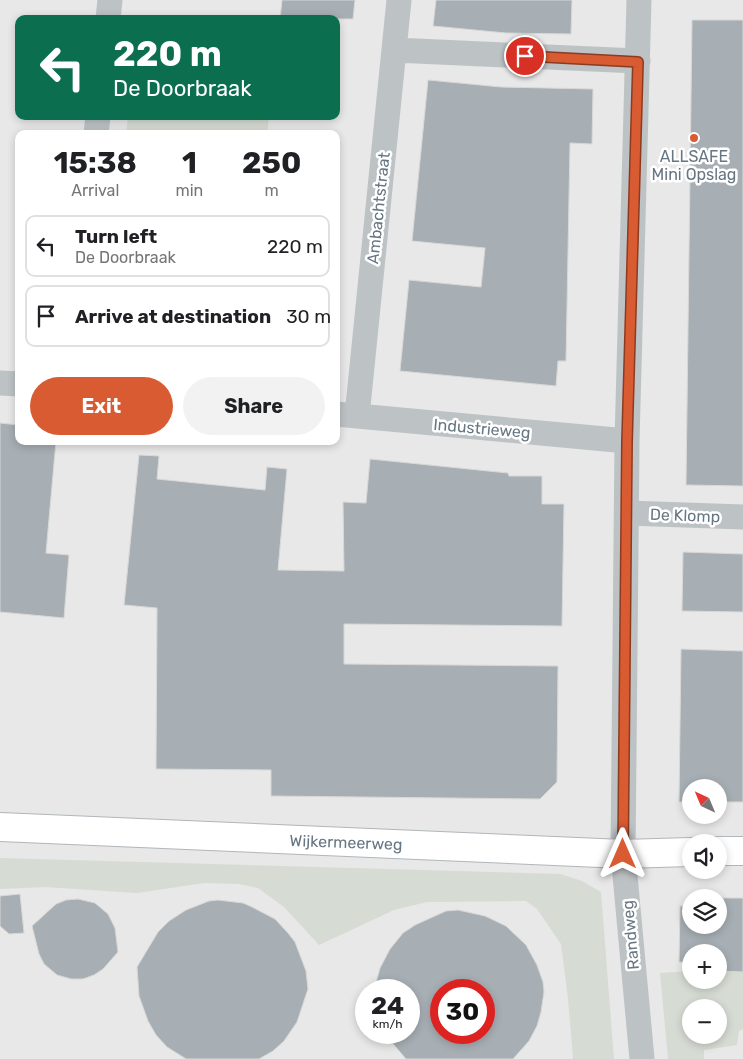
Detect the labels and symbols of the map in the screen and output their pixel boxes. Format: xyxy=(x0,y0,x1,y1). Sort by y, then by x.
pin xyxy=(504,35,546,77)
marker: ALLSAFE Mini Opslag xyxy=(688,132,700,144)
place label: ALLSAFE Mini Opslag xyxy=(652,147,736,184)
street label: Ambachtstraat xyxy=(363,151,394,265)
street label: Industrieweg xyxy=(433,415,531,442)
street label: De Klomp xyxy=(649,505,720,526)
north arrow xyxy=(682,779,728,824)
position arrow xyxy=(596,827,648,879)
street label: Wijkermeerweg xyxy=(289,831,403,854)
street label: Randweg xyxy=(618,899,643,970)
speed limit sign: 30 xyxy=(430,979,495,1044)

